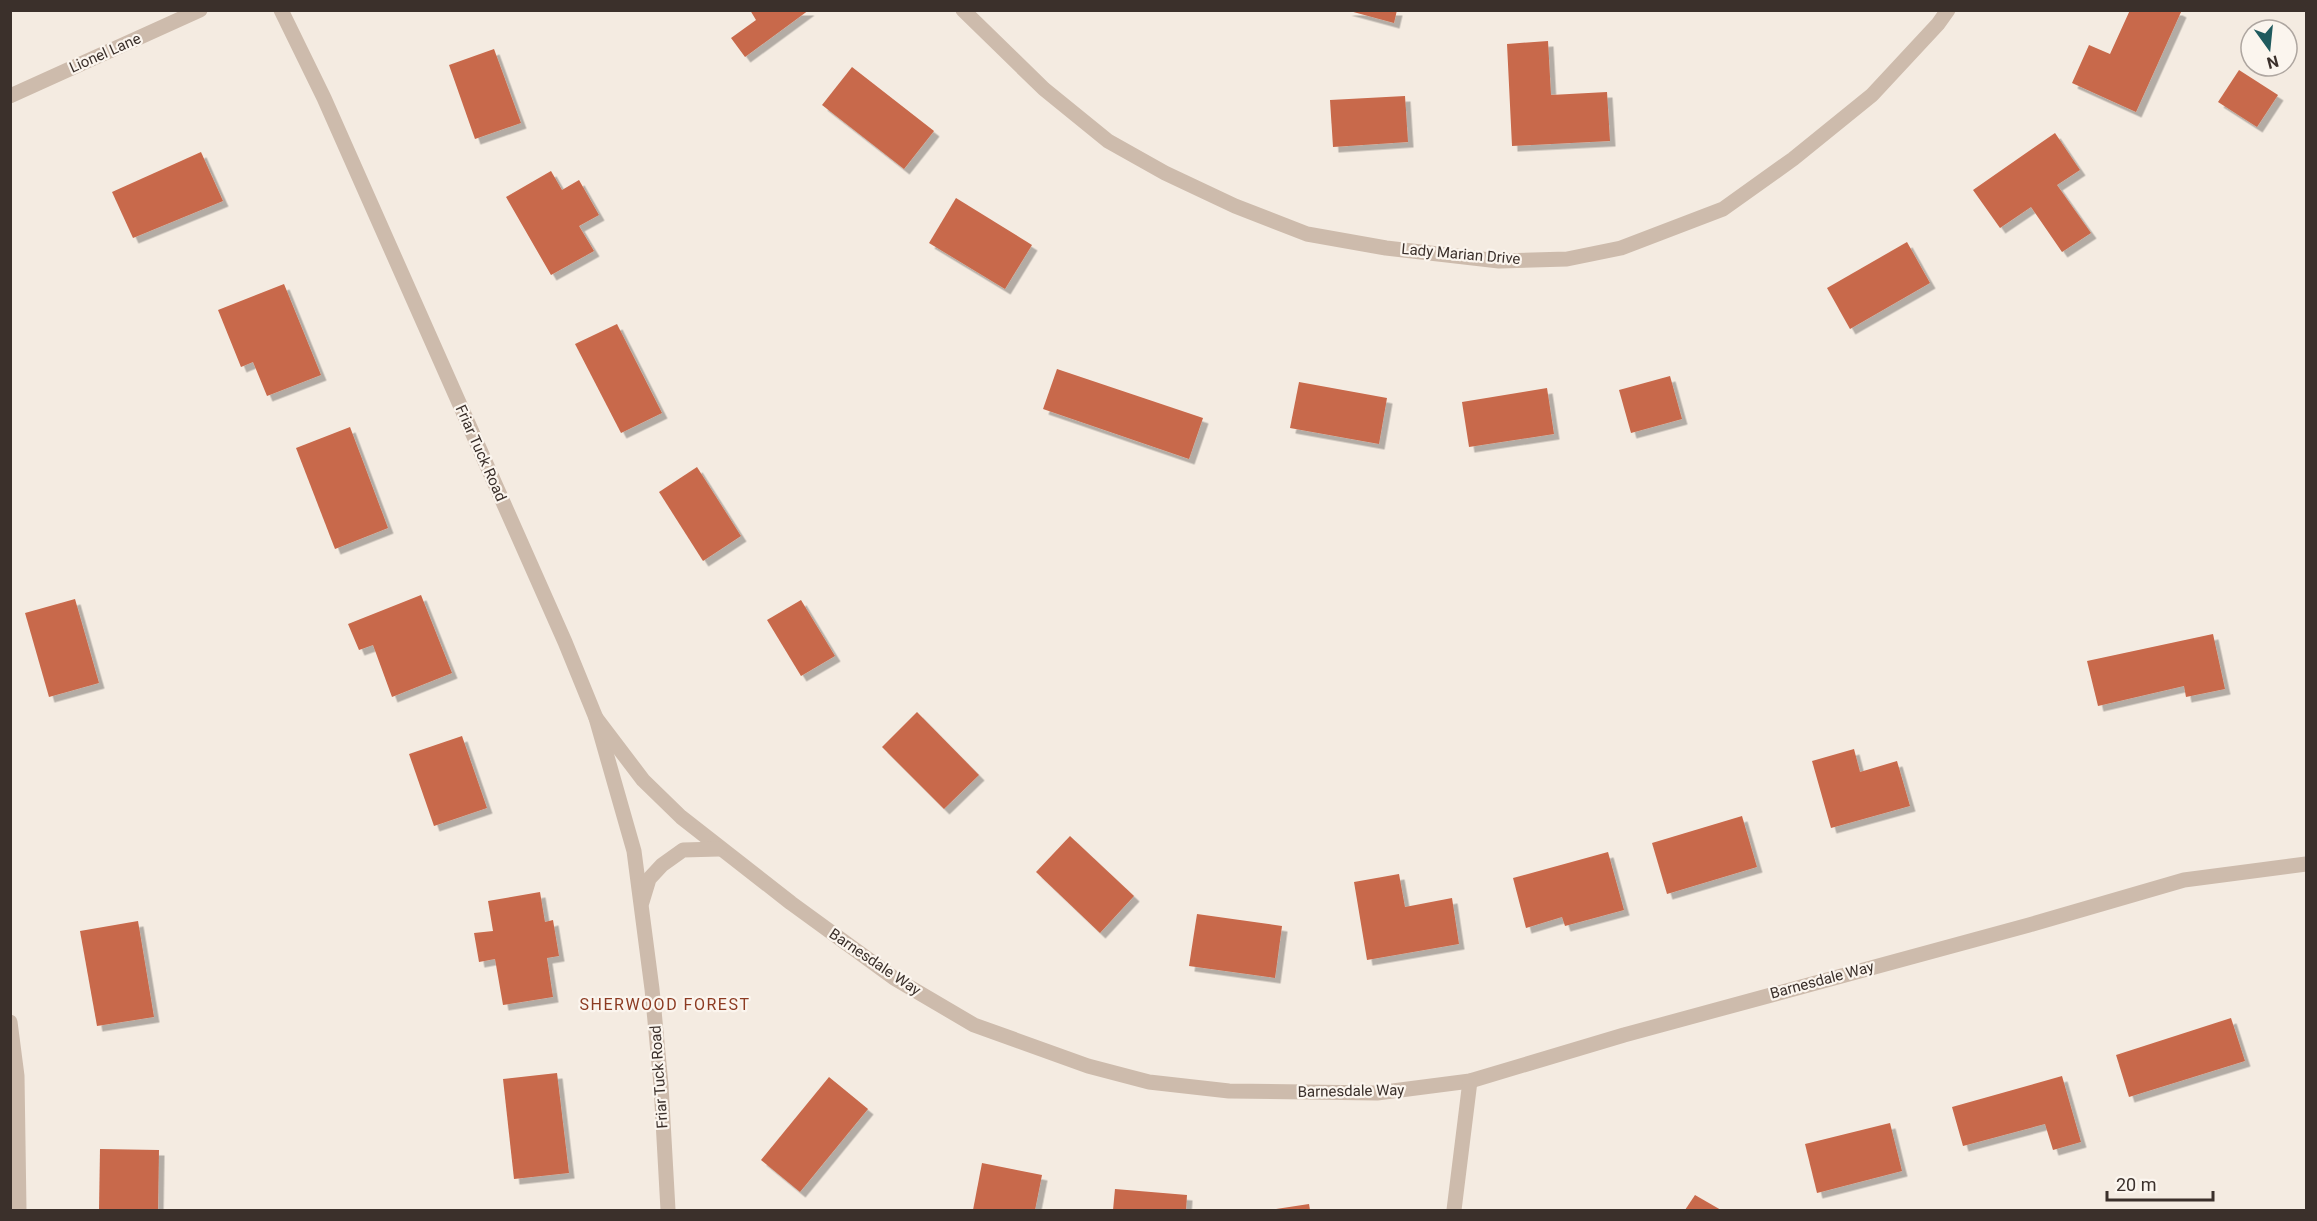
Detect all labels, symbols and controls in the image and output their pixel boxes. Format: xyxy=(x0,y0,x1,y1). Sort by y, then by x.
north arrow xyxy=(2239,18,2299,78)
street label: Lionel Lane xyxy=(66,29,144,77)
text: N xyxy=(2265,51,2281,73)
street label: Lady Marian Drive xyxy=(1401,240,1521,268)
street label: Friar Tuck Road xyxy=(452,402,510,504)
street label: Barnesdale Way xyxy=(826,925,924,999)
street label: Barnesdale Way xyxy=(1768,957,1876,1003)
district label: SHERWOOD FOREST xyxy=(580,995,750,1014)
street label: Friar Tuck Road xyxy=(646,1025,672,1129)
street label: Barnesdale Way xyxy=(1297,1081,1405,1101)
scale bar xyxy=(2107,1164,2214,1202)
text: 20 m xyxy=(2116,1174,2156,1195)

